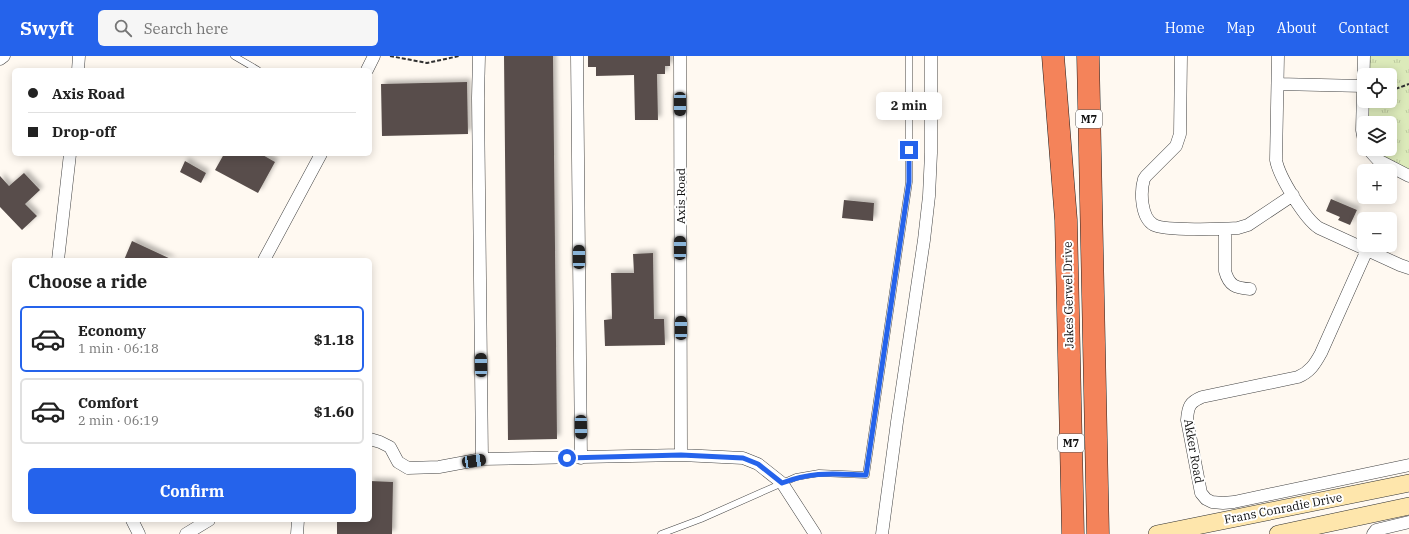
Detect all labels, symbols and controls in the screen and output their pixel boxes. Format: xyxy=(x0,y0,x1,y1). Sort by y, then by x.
search box xyxy=(98,10,378,46)
text: Swyft xyxy=(20,16,74,40)
icon: search xyxy=(112,17,134,39)
text: Search here xyxy=(144,19,228,38)
text: Home xyxy=(1165,19,1204,37)
text: Map xyxy=(1226,19,1255,37)
text: About xyxy=(1277,19,1316,37)
text: Contact xyxy=(1338,19,1389,37)
map controls xyxy=(1357,68,1397,252)
button: locate xyxy=(1357,68,1397,108)
text: Axis Road xyxy=(52,84,125,103)
car xyxy=(674,92,686,116)
callout: 2 min xyxy=(876,92,942,120)
text: 2 min xyxy=(891,97,927,114)
road number: M7 xyxy=(1076,110,1102,128)
button: layers xyxy=(1357,116,1397,156)
text: Drop-off xyxy=(52,122,116,141)
route end xyxy=(900,141,918,159)
button: + xyxy=(1357,164,1397,204)
street label: Axis Road xyxy=(673,168,688,224)
button: − xyxy=(1357,212,1397,252)
car xyxy=(674,236,686,260)
street label: Jakes Gerwel Drive xyxy=(1060,241,1076,349)
car xyxy=(573,245,585,269)
text: Choose a ride xyxy=(28,270,147,293)
car xyxy=(675,316,687,340)
icon: car xyxy=(30,321,66,357)
text: Economy xyxy=(78,321,146,340)
text: $1.18 xyxy=(314,330,354,349)
text: 1 min · 06:18 xyxy=(78,340,159,357)
car xyxy=(475,353,487,377)
icon: car xyxy=(30,393,66,429)
text: Comfort xyxy=(78,393,138,412)
text: $1.60 xyxy=(314,402,354,421)
text: 2 min · 06:19 xyxy=(78,412,159,429)
car xyxy=(575,415,587,439)
street label: Akker Road xyxy=(1181,418,1207,484)
road number: M7 xyxy=(1058,434,1084,452)
route start xyxy=(558,449,576,467)
car xyxy=(461,453,487,469)
button: Confirm xyxy=(28,468,356,514)
street label: Frans Conradie Drive xyxy=(1223,489,1343,527)

